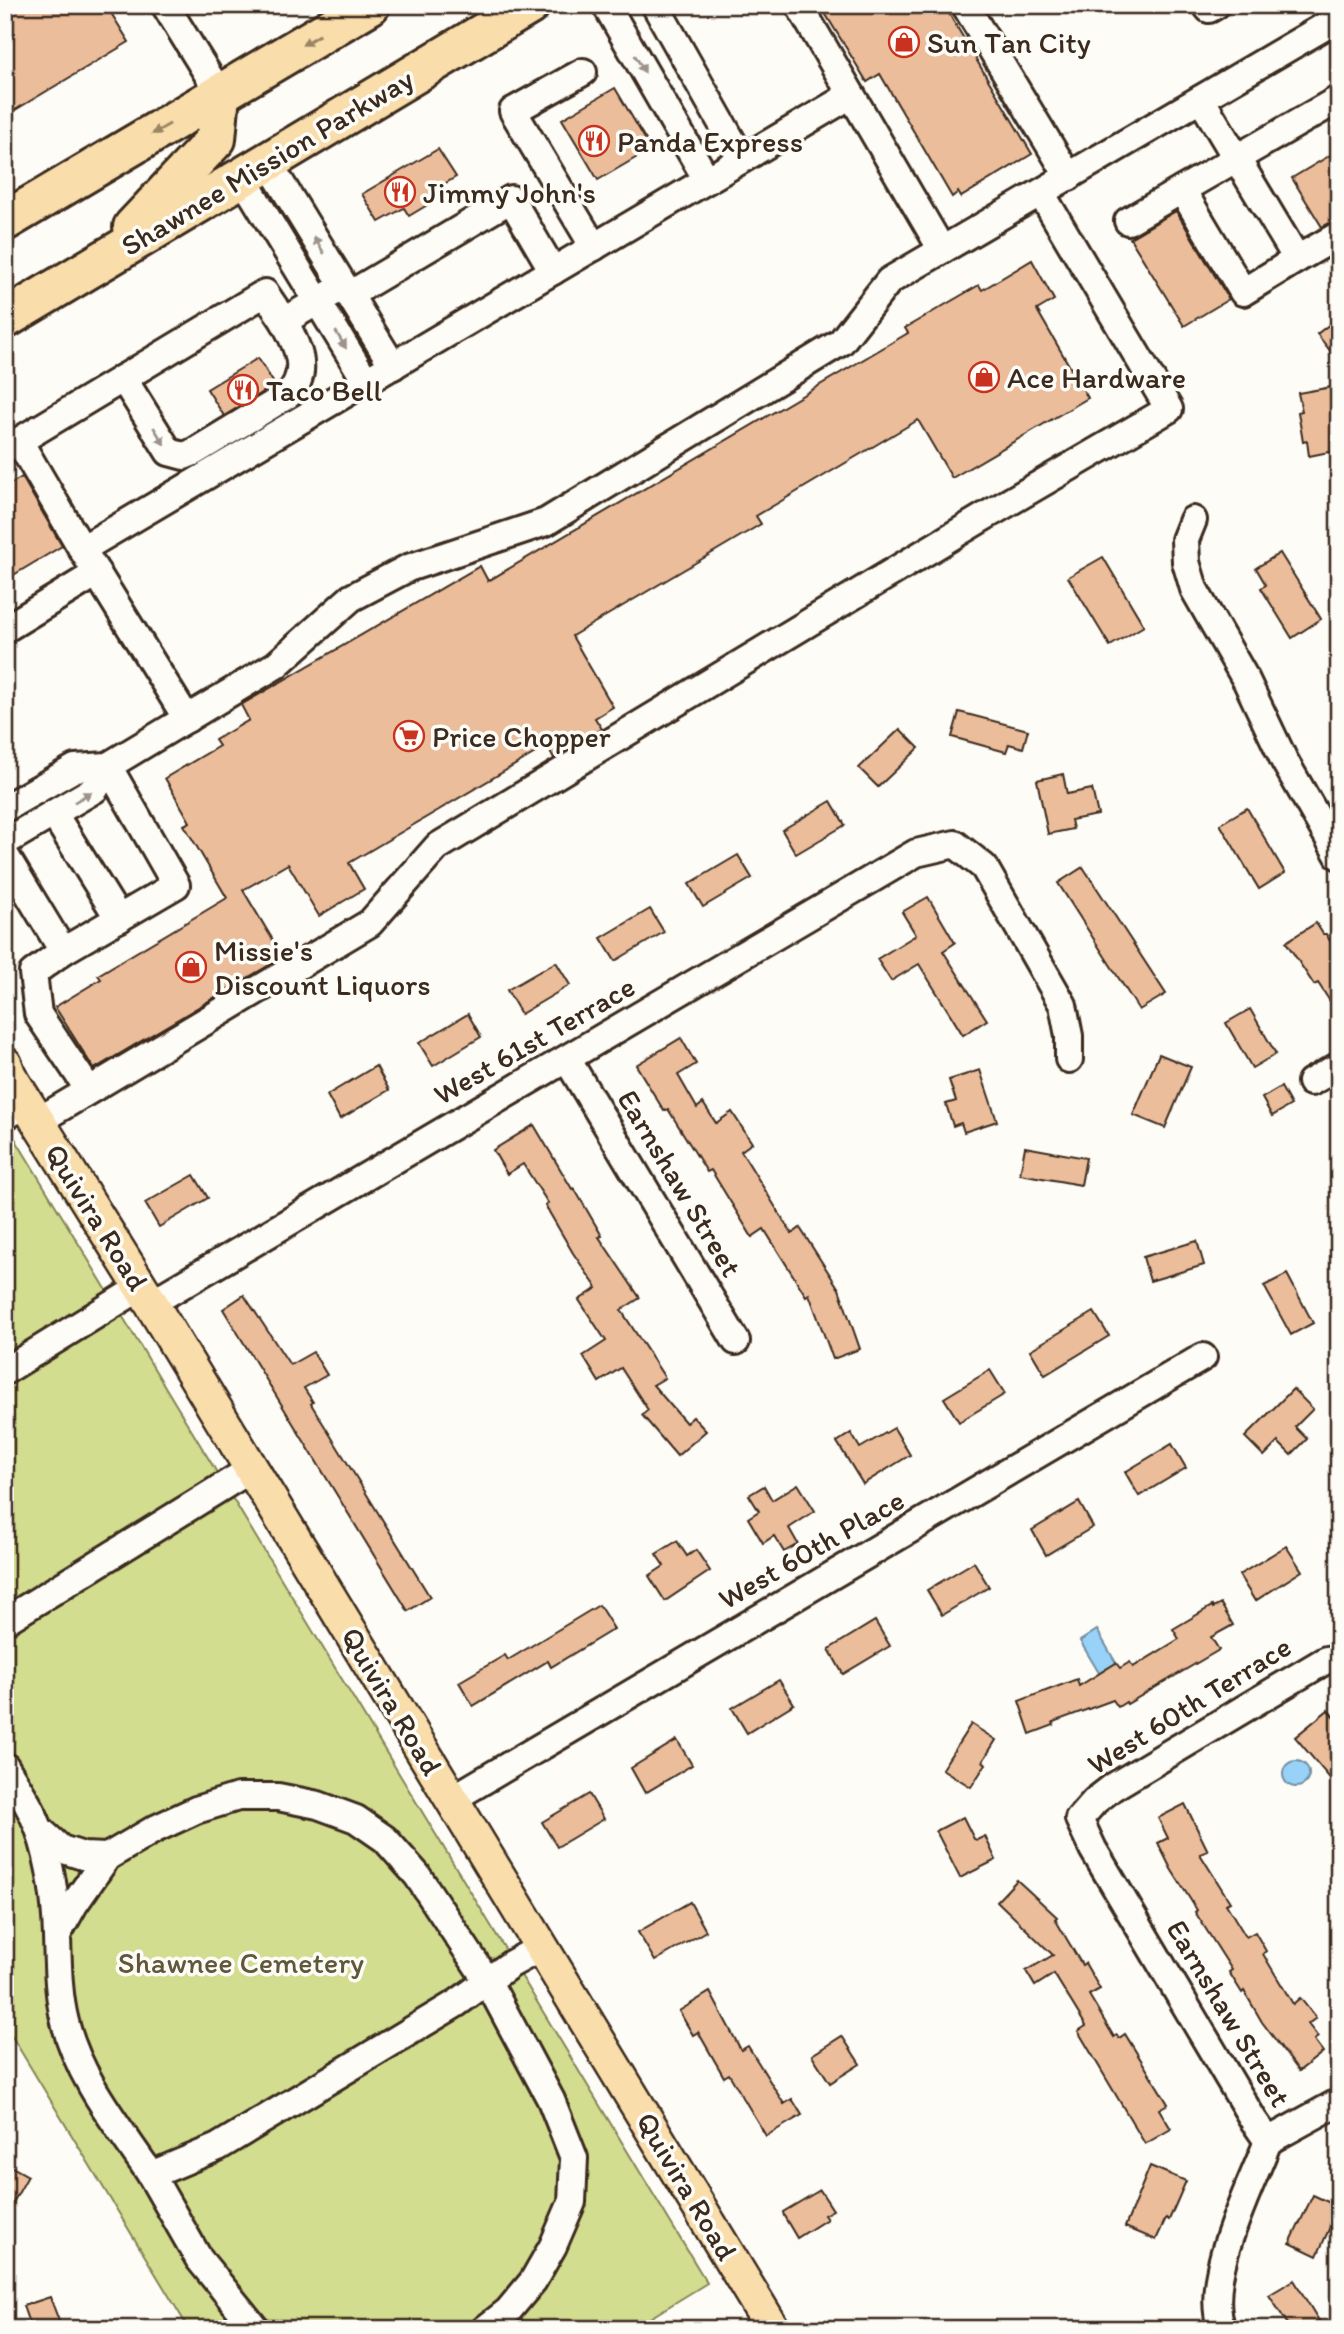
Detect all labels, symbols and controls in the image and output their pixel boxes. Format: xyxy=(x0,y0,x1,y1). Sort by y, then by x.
place label: Sun Tan City xyxy=(927,24,1091,61)
shop icon: Sun Tan City xyxy=(887,25,921,59)
one-way arrow xyxy=(301,34,320,46)
one-way arrow xyxy=(634,55,646,74)
street label: Shawnee Mission Parkway xyxy=(114,60,420,264)
one-way arrow xyxy=(152,122,171,135)
place label: Panda Express xyxy=(617,123,803,160)
restaurant icon: Panda Express xyxy=(577,124,611,158)
place label: Jimmy John's xyxy=(423,174,596,211)
restaurant icon: Jimmy John's xyxy=(383,175,417,209)
one-way arrow xyxy=(313,236,325,255)
one-way arrow xyxy=(335,331,348,350)
place label: Ace Hardware xyxy=(1007,359,1186,396)
shop icon: Ace Hardware xyxy=(967,360,1001,394)
place label: Taco Bell xyxy=(266,372,382,409)
restaurant icon: Taco Bell xyxy=(226,373,260,407)
one-way arrow xyxy=(153,426,166,445)
place label: Price Chopper xyxy=(432,718,611,755)
supermarket icon: Price Chopper xyxy=(392,719,426,753)
one-way arrow xyxy=(73,790,92,803)
place label: Missie's Discount Liquors xyxy=(214,932,431,1003)
shop icon: Missie's Discount Liquors xyxy=(174,950,208,984)
street label: West 61st Terrace xyxy=(427,967,641,1113)
street label: Earnshaw Street xyxy=(610,1083,750,1283)
street label: Quivira Road xyxy=(37,1137,157,1297)
street label: West 60th Place xyxy=(712,1481,910,1617)
street label: Quivira Road xyxy=(333,1620,451,1782)
street label: West 60th Terrace xyxy=(1080,1627,1298,1783)
street label: Earnshaw Street xyxy=(1159,1913,1299,2113)
park label: Shawnee Cemetery xyxy=(118,1944,364,1981)
street label: Quivira Road xyxy=(628,2105,746,2267)

